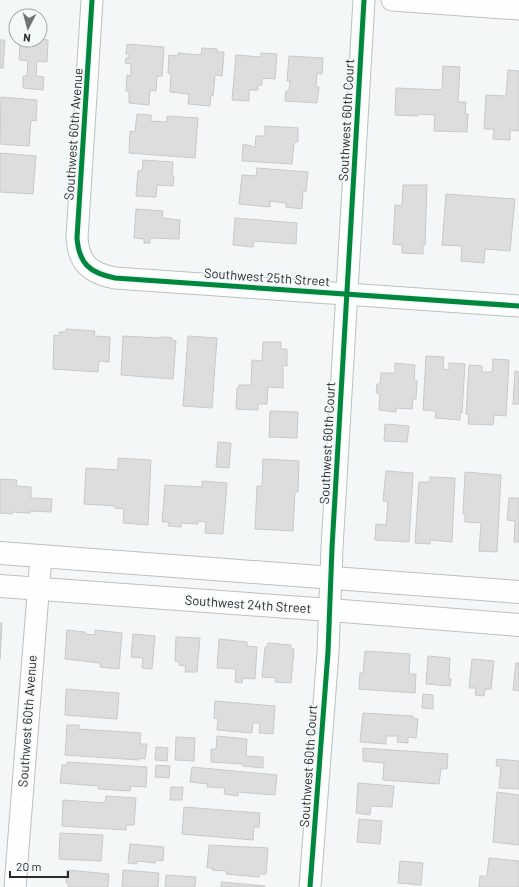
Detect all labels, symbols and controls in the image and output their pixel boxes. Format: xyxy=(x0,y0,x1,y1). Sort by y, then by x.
north arrow xyxy=(8,8,48,48)
text: N xyxy=(23,32,31,45)
street label: Southwest 60th Court xyxy=(335,58,357,182)
street label: Southwest 60th Avenue xyxy=(60,67,86,201)
street label: Southwest 25th Street xyxy=(203,265,331,289)
street label: Southwest 60th Court xyxy=(316,381,338,505)
street label: Southwest 24th Street xyxy=(184,592,312,616)
street label: Southwest 60th Avenue xyxy=(14,654,40,788)
street label: Southwest 60th Court xyxy=(296,704,320,828)
scale bar xyxy=(10,853,68,879)
text: 20 m xyxy=(16,859,42,873)

